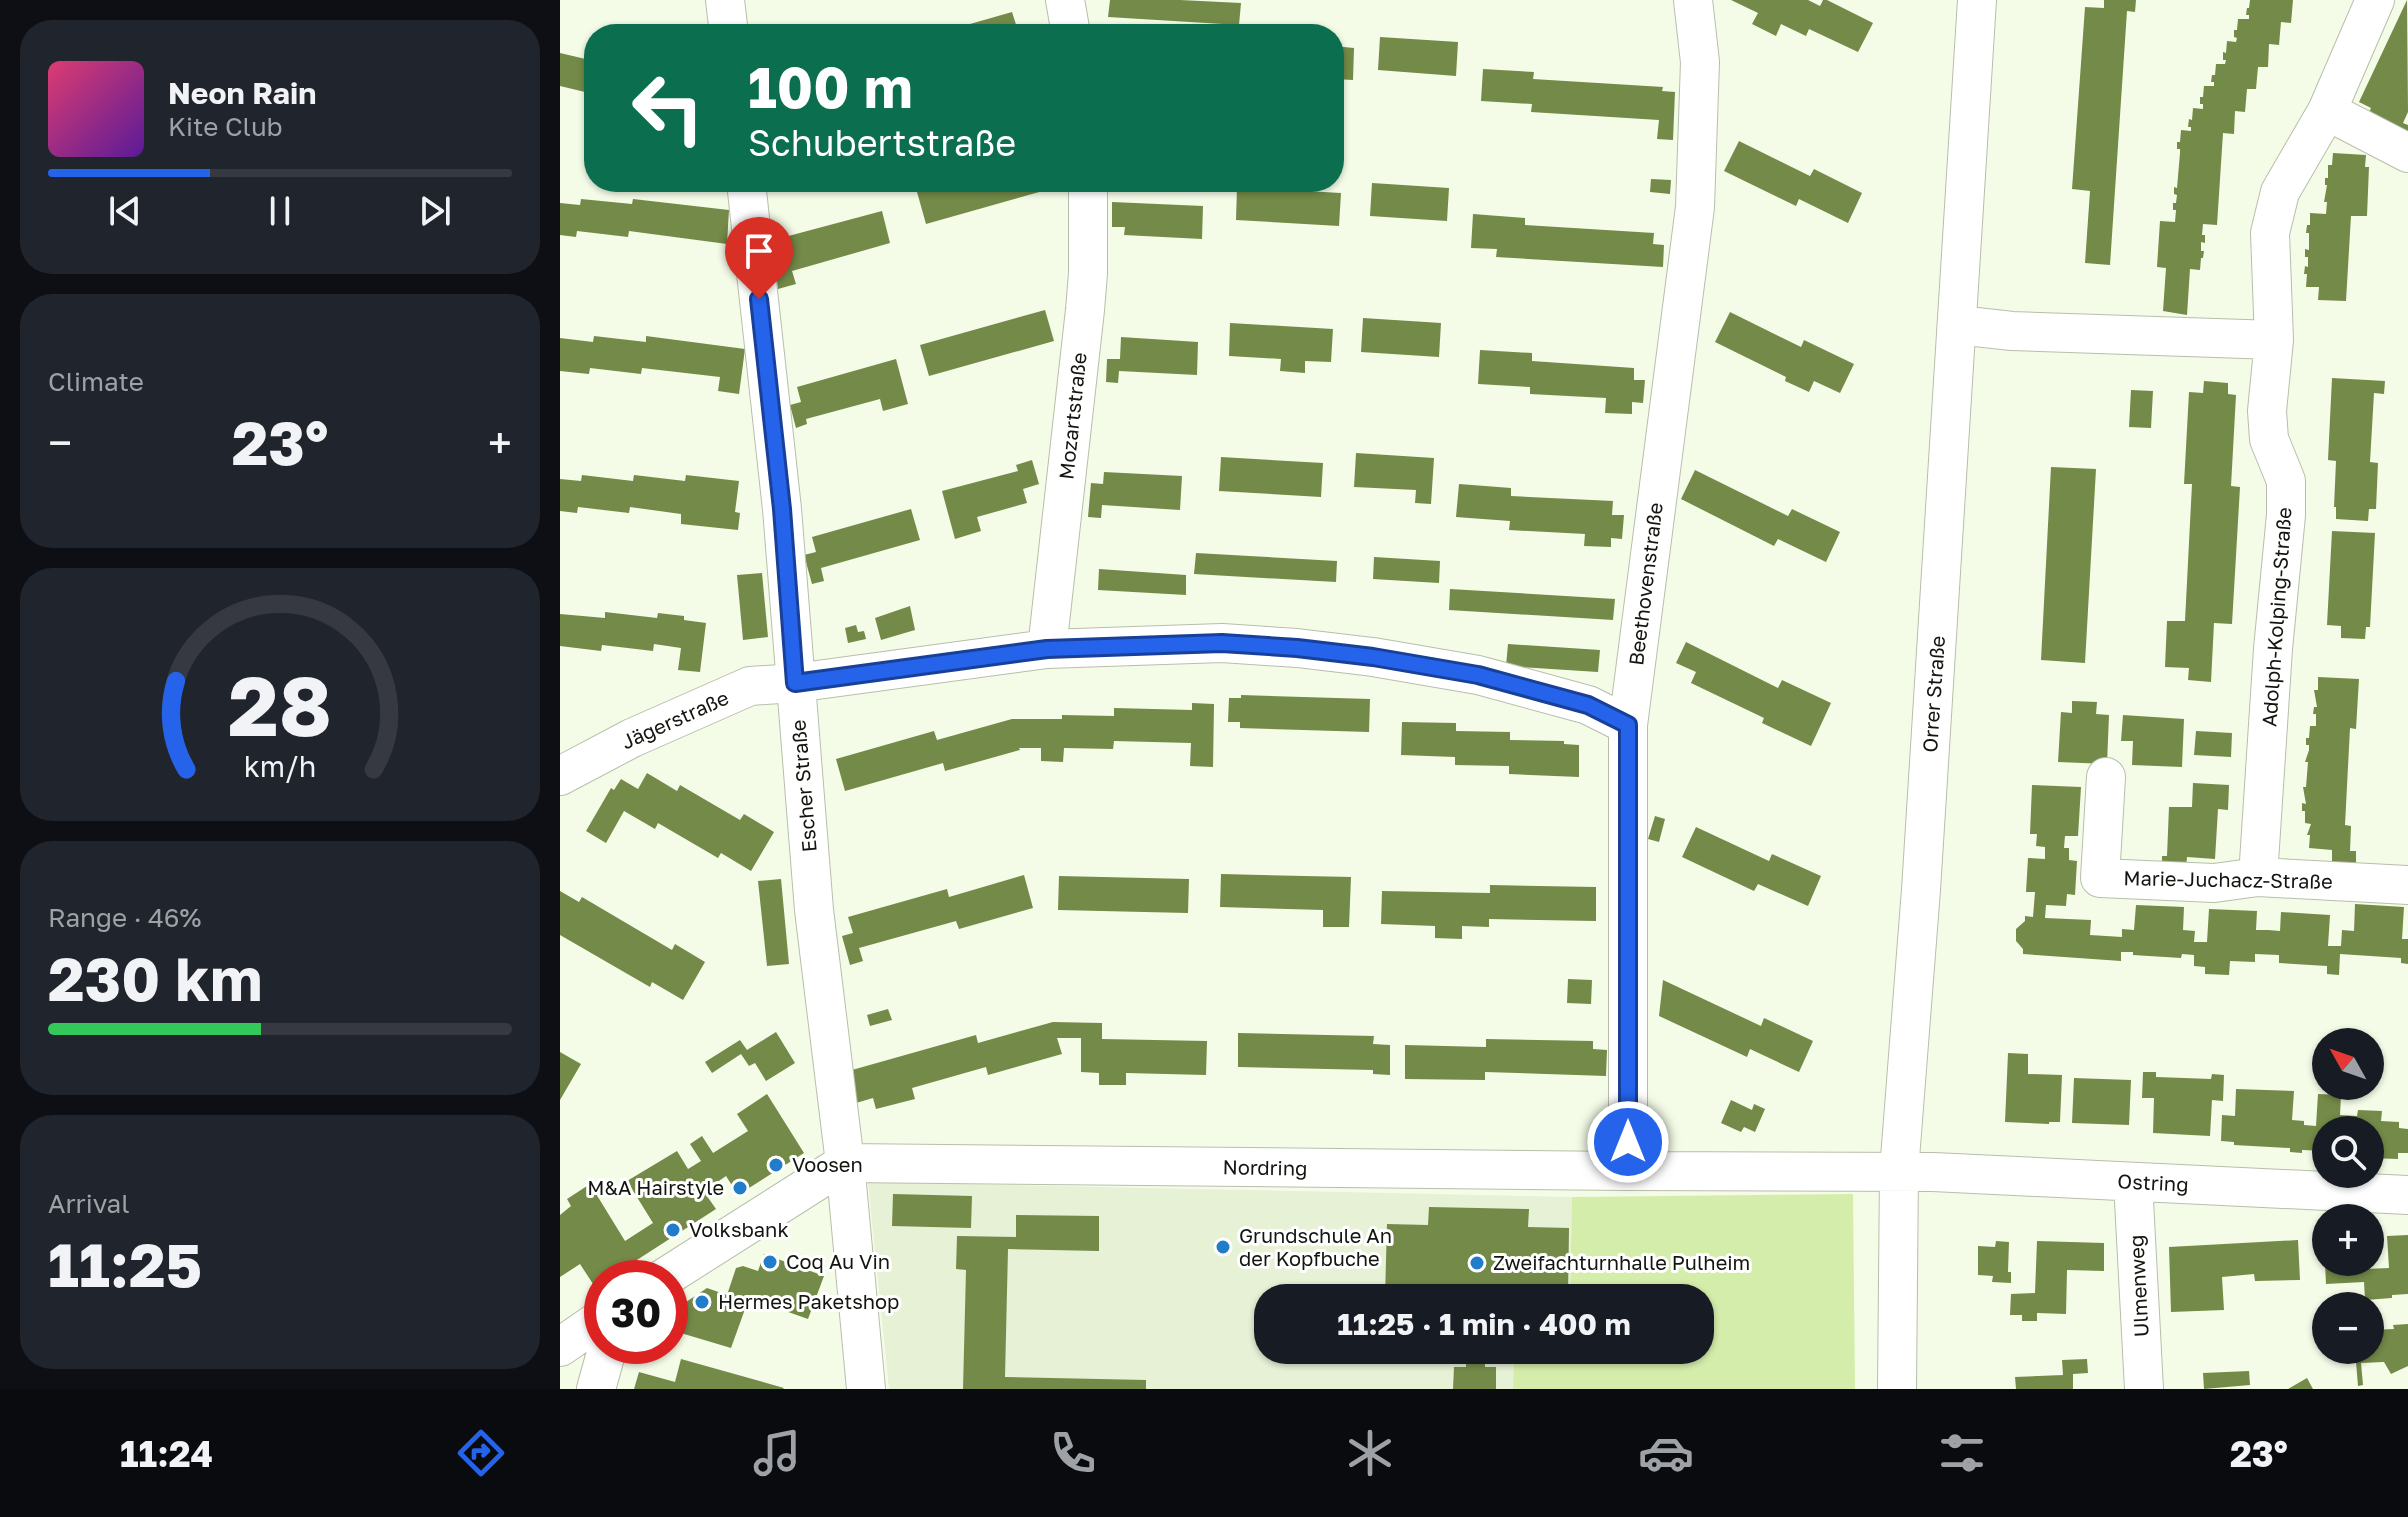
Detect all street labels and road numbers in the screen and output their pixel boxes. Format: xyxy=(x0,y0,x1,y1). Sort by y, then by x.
street label: Mozartstraße xyxy=(1053,351,1091,481)
street label: Beethovenstraße xyxy=(1623,501,1667,667)
street label: Adolph-Kolping-Straße xyxy=(2256,506,2296,728)
street label: Orrer Straße xyxy=(1917,635,1949,753)
street label: Jägerstraße xyxy=(617,685,732,753)
street label: Escher Straße xyxy=(785,719,821,853)
street label: Marie-Juchacz-Straße xyxy=(2123,865,2333,893)
street label: Nordring xyxy=(1222,1154,1308,1180)
street label: Ostring xyxy=(2117,1168,2189,1196)
street label: Ulmenweg xyxy=(2123,1234,2153,1338)

